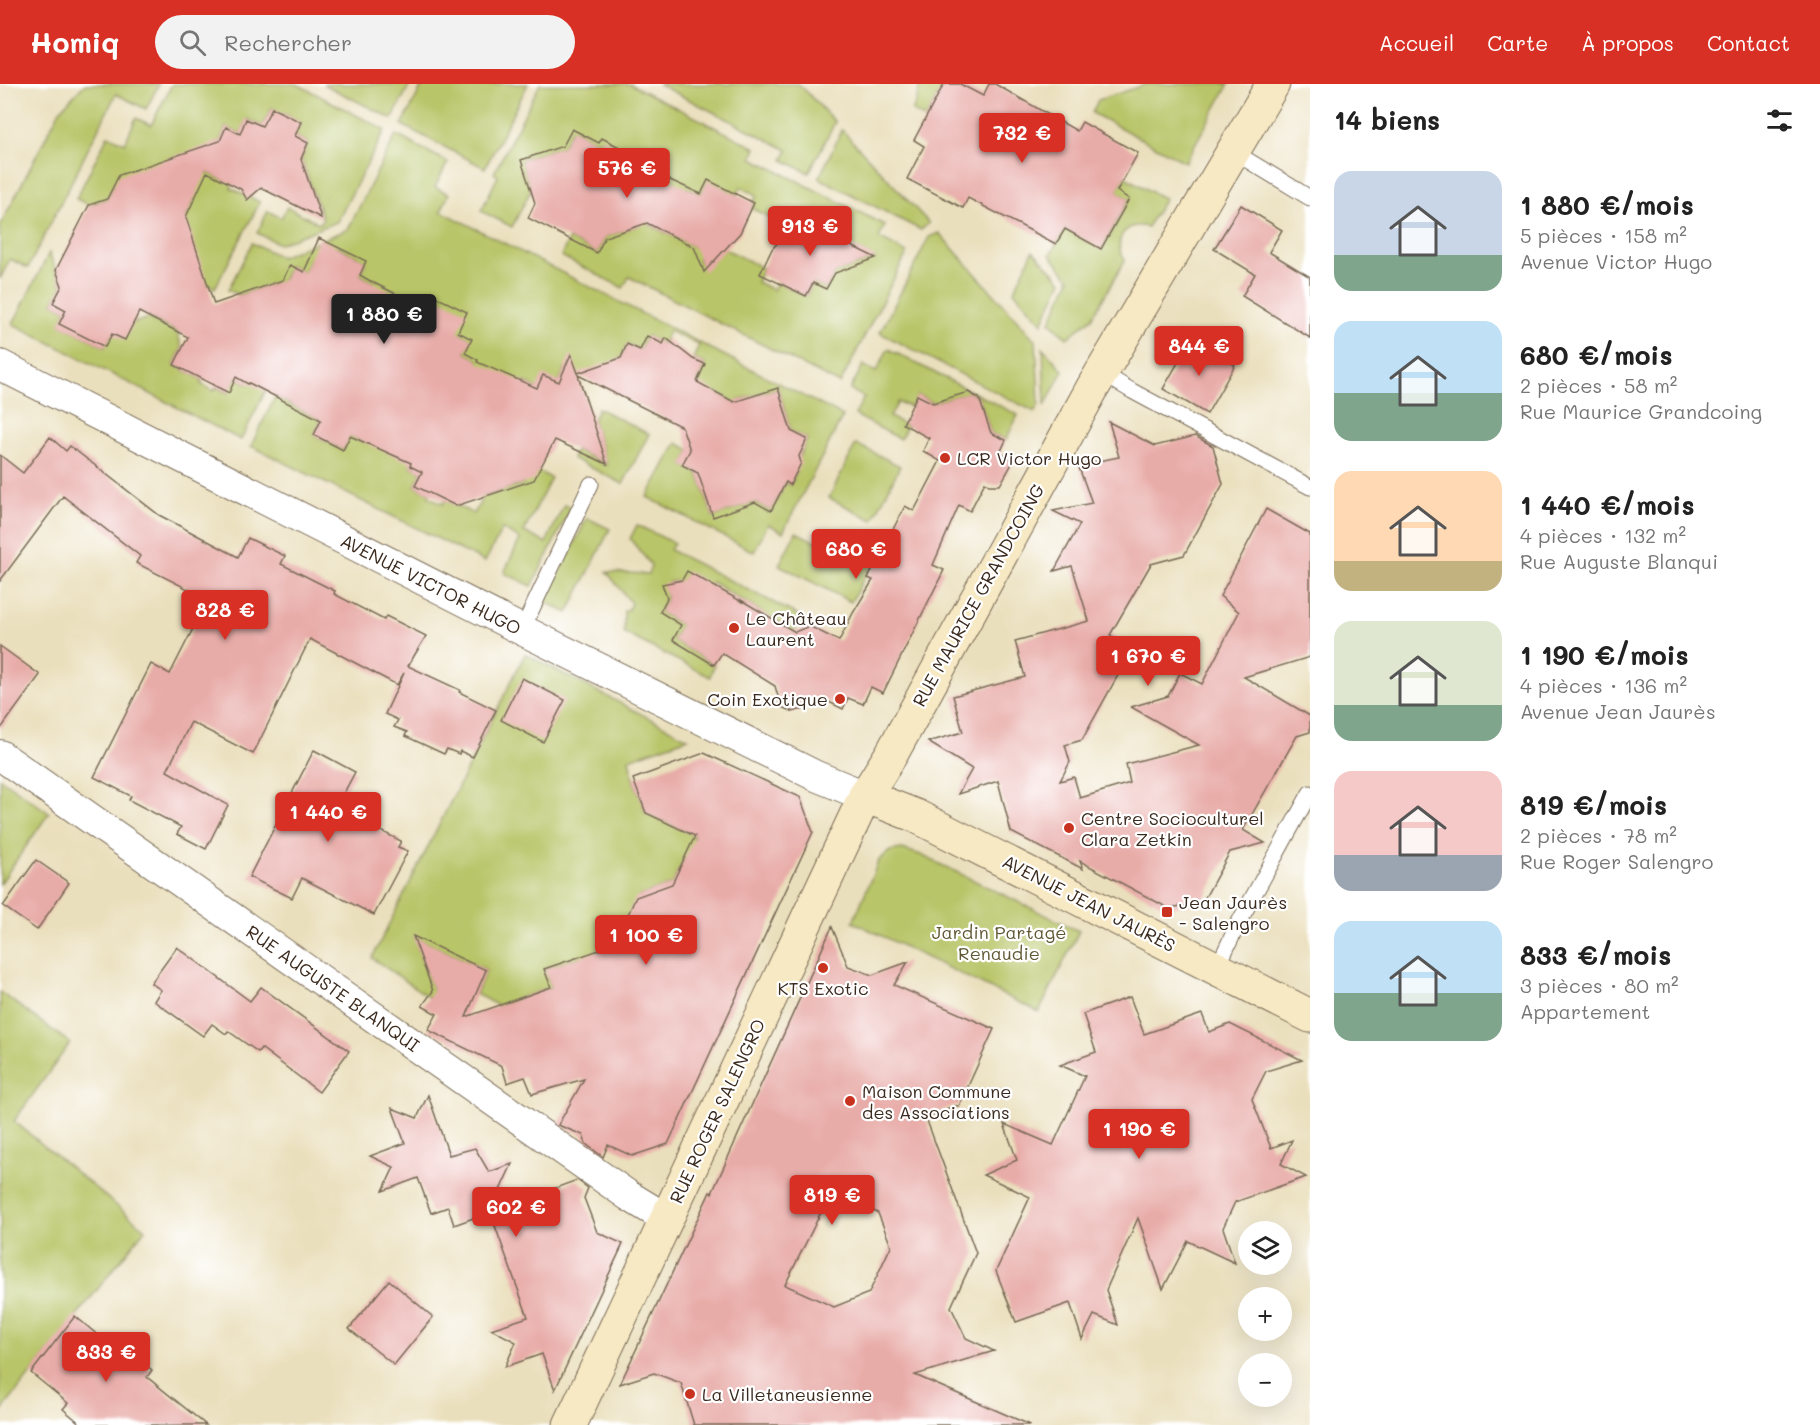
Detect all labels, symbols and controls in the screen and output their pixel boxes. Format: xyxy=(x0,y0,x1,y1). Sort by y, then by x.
search box xyxy=(155,15,575,69)
text: Homiq xyxy=(30,24,119,60)
icon: search xyxy=(176,26,209,59)
text: Rechercher xyxy=(224,28,352,57)
text: Accueil xyxy=(1379,29,1454,56)
text: Carte xyxy=(1487,29,1548,56)
text: À propos xyxy=(1581,29,1674,56)
text: Contact xyxy=(1707,29,1790,56)
text: 14 biens xyxy=(1334,103,1440,137)
icon: filters xyxy=(1763,104,1796,137)
pin: 732 € xyxy=(980,113,1064,164)
text: 732 € xyxy=(993,119,1051,145)
pin: 576 € xyxy=(585,148,669,199)
text: 576 € xyxy=(598,154,656,180)
text: 1 880 €/mois xyxy=(1520,188,1694,222)
icon: home xyxy=(1382,195,1454,267)
pin: 913 € xyxy=(768,206,852,257)
text: 913 € xyxy=(782,212,838,238)
text: 5 pièces · 158 m² xyxy=(1520,222,1687,248)
text: Avenue Victor Hugo xyxy=(1520,248,1712,274)
pin: 1 880 € xyxy=(329,294,439,345)
text: 1 880 € xyxy=(345,300,423,326)
pin: 844 € xyxy=(1157,326,1241,377)
text: 844 € xyxy=(1168,332,1230,358)
text: 680 €/mois xyxy=(1520,338,1673,372)
icon: home xyxy=(1382,345,1454,417)
text: 2 pièces · 58 m² xyxy=(1520,372,1677,398)
text: Rue Maurice Grandcoing xyxy=(1520,398,1762,424)
place label: LCR Victor Hugo xyxy=(957,446,1102,470)
marker: LCR Victor Hugo xyxy=(938,451,952,465)
street label: RUE MAURICE GRANDCOING xyxy=(907,479,1049,711)
text: 1 440 €/mois xyxy=(1520,488,1695,522)
icon: home xyxy=(1382,495,1454,567)
text: 4 pièces · 132 m² xyxy=(1520,522,1686,548)
street label: AVENUE VICTOR HUGO xyxy=(337,528,525,640)
pin: 680 € xyxy=(814,529,898,580)
text: 680 € xyxy=(826,535,886,561)
text: Rue Auguste Blanqui xyxy=(1520,548,1718,574)
pin: 828 € xyxy=(183,590,267,641)
text: 828 € xyxy=(195,596,255,622)
place label: Le Château Laurent xyxy=(746,606,847,651)
marker: Le Château Laurent xyxy=(727,621,741,635)
pin: 1 670 € xyxy=(1093,636,1203,687)
text: 1 190 €/mois xyxy=(1520,638,1689,672)
text: 1 670 € xyxy=(1110,642,1186,668)
icon: home xyxy=(1382,645,1454,717)
text: 4 pièces · 136 m² xyxy=(1520,672,1687,698)
place label: Coin Exotique xyxy=(707,687,828,711)
marker: Coin Exotique xyxy=(833,692,847,706)
text: Avenue Jean Jaurès xyxy=(1520,698,1716,724)
text: 819 €/mois xyxy=(1520,788,1667,822)
pin: 1 440 € xyxy=(273,792,383,843)
icon: home xyxy=(1382,795,1454,867)
text: 1 440 € xyxy=(289,798,367,824)
place label: Centre Socioculturel Clara Zetkin xyxy=(1081,806,1264,851)
marker: Centre Socioculturel Clara Zetkin xyxy=(1062,821,1076,835)
text: 2 pièces · 78 m² xyxy=(1520,822,1677,848)
text: Rue Roger Salengro xyxy=(1520,848,1713,874)
street label: AVENUE JEAN JAURÈS xyxy=(998,849,1180,957)
place label: Jean Jaurès - Salengro xyxy=(1179,890,1287,935)
marker: Jean Jaurès - Salengro xyxy=(1160,905,1174,919)
pin: 1 100 € xyxy=(591,915,701,966)
street label: RUE AUGUSTE BLANQUI xyxy=(242,919,424,1057)
park label: Jardin Partagé Renaudie xyxy=(932,920,1066,965)
text: 1 100 € xyxy=(609,921,683,947)
text: 833 €/mois xyxy=(1520,938,1671,972)
icon: home xyxy=(1382,945,1454,1017)
marker: KTS Exotic xyxy=(816,961,830,975)
text: 3 pièces · 80 m² xyxy=(1520,972,1679,998)
place label: KTS Exotic xyxy=(777,976,869,1000)
text: Appartement xyxy=(1520,998,1650,1024)
street label: RUE ROGER SALENGRO xyxy=(664,1015,770,1207)
place label: Maison Commune des Associations xyxy=(862,1079,1011,1124)
marker: Maison Commune des Associations xyxy=(843,1094,857,1108)
pin: 1 190 € xyxy=(1084,1109,1194,1160)
text: 1 190 € xyxy=(1102,1115,1176,1141)
pin: 819 € xyxy=(790,1175,874,1226)
text: 819 € xyxy=(804,1181,860,1207)
pin: 602 € xyxy=(474,1187,558,1238)
text: 602 € xyxy=(486,1193,546,1219)
map controls xyxy=(1238,1221,1292,1407)
button: layers xyxy=(1238,1221,1292,1275)
button: + xyxy=(1238,1287,1292,1341)
pin: 833 € xyxy=(64,1332,148,1383)
text: 833 € xyxy=(76,1338,136,1364)
button: − xyxy=(1238,1353,1292,1407)
place label: La Villetaneusienne xyxy=(702,1382,872,1406)
marker: La Villetaneusienne xyxy=(683,1387,697,1401)

